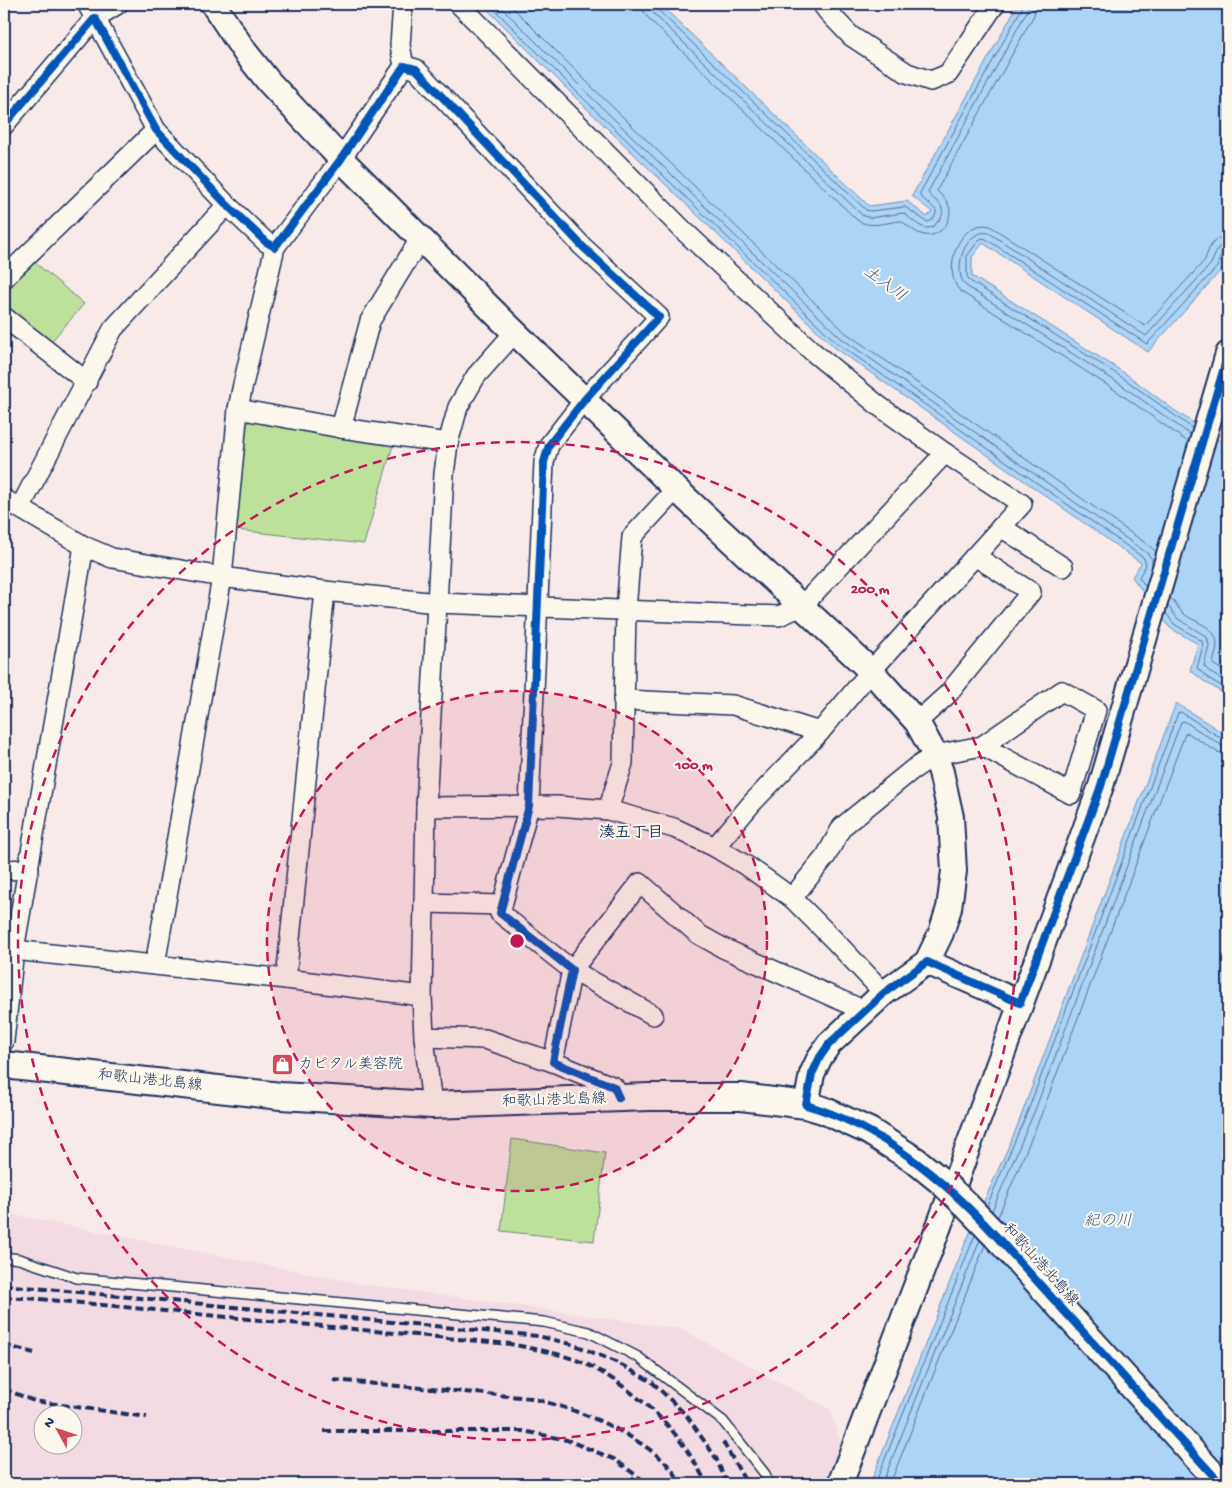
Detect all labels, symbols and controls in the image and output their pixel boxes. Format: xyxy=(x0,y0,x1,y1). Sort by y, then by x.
water label: 土入川 xyxy=(859,262,910,307)
text: 200 m xyxy=(851,581,890,599)
text: 100 m xyxy=(674,757,713,775)
district label: 湊五丁目 xyxy=(599,823,663,844)
centre of rings xyxy=(508,932,526,950)
shop icon: カピタル美容院 xyxy=(270,1053,294,1077)
place label: カピタル美容院 xyxy=(298,1055,403,1074)
street label: 和歌山港北島線 xyxy=(97,1066,203,1095)
street label: 和歌山港北島線 xyxy=(501,1089,607,1112)
water label: 紀の川 xyxy=(1084,1212,1132,1232)
street label: 和歌山港北島線 xyxy=(998,1219,1083,1310)
north arrow xyxy=(32,1406,82,1456)
text: N xyxy=(41,1414,59,1432)

